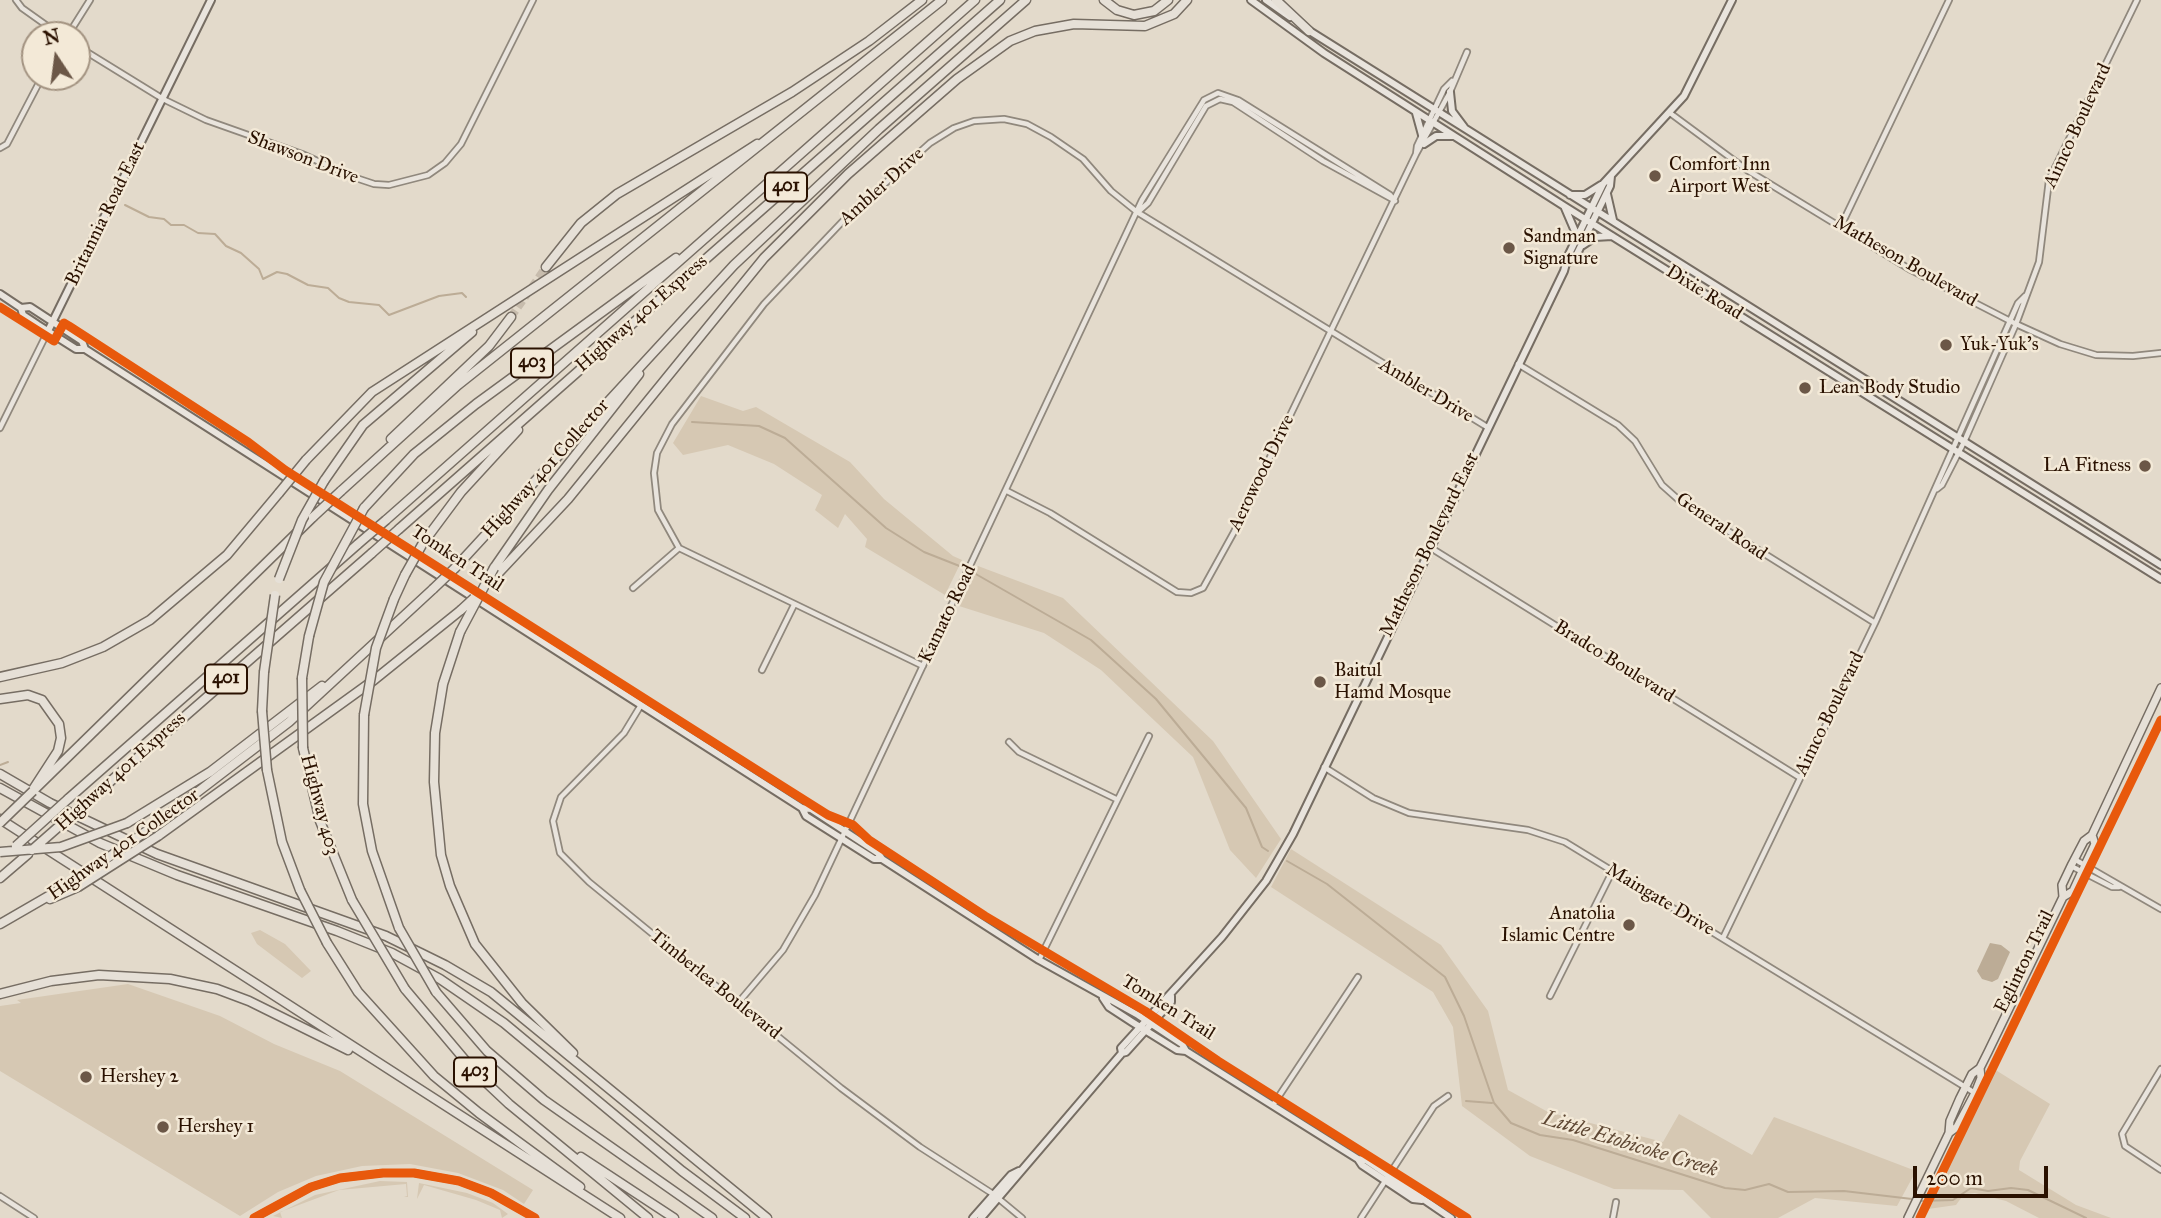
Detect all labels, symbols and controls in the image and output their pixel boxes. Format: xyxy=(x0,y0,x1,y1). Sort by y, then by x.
north arrow xyxy=(21,21,91,91)
text: N xyxy=(41,24,62,50)
street label: Aimco Boulevard xyxy=(2039,60,2117,192)
street label: Shawson Drive xyxy=(244,126,362,190)
street label: Britannia Road East xyxy=(61,138,151,290)
street label: Ambler Drive xyxy=(835,143,929,231)
place label: Comfort Inn Airport West xyxy=(1669,154,1770,198)
marker: Comfort Inn Airport West xyxy=(1647,168,1663,184)
road number: 401 xyxy=(765,172,807,202)
street label: Matheson Boulevard xyxy=(1829,211,1981,313)
place label: Sandman Signature xyxy=(1523,226,1598,270)
marker: Sandman Signature xyxy=(1501,240,1517,256)
street label: Highway 401 Express xyxy=(571,250,713,378)
street label: Dixie Road xyxy=(1661,260,1747,326)
place label: Yuk-Yuk's xyxy=(1960,334,2039,356)
marker: Yuk-Yuk's xyxy=(1938,337,1954,353)
road number: 403 xyxy=(511,348,553,377)
street label: Ambler Drive xyxy=(1375,354,1477,428)
place label: Lean Body Studio xyxy=(1819,377,1960,399)
marker: Lean Body Studio xyxy=(1797,380,1813,396)
street label: Highway 401 Collector xyxy=(478,395,614,543)
street label: Aerowood Drive xyxy=(1224,411,1300,535)
street label: Matheson Boulevard East xyxy=(1375,449,1485,641)
place label: LA Fitness xyxy=(2043,455,2131,477)
marker: LA Fitness xyxy=(2137,458,2153,474)
street label: General Road xyxy=(1671,488,1771,566)
street label: Tomken Trail xyxy=(406,521,508,597)
street label: Kamato Road xyxy=(914,561,982,667)
street label: Bradco Boulevard xyxy=(1549,616,1679,708)
street label: Aimco Boulevard xyxy=(1790,648,1870,780)
place label: Baitul Hamd Mosque xyxy=(1334,660,1451,704)
road number: 401 xyxy=(205,664,247,694)
marker: Baitul Hamd Mosque xyxy=(1312,674,1328,690)
street label: Highway 401 Express xyxy=(51,708,191,836)
street label: Highway 403 xyxy=(295,752,343,858)
street label: Highway 401 Collector xyxy=(44,784,204,906)
street label: Maingate Drive xyxy=(1602,859,1718,941)
place label: Anatolia Islamic Centre xyxy=(1501,903,1615,947)
street label: Eglinton Trail xyxy=(1990,907,2060,1017)
marker: Anatolia Islamic Centre xyxy=(1621,917,1637,933)
street label: Timberlea Boulevard xyxy=(645,925,785,1045)
street label: Tomken Trail xyxy=(1117,970,1219,1046)
road number: 403 xyxy=(454,1058,496,1086)
place label: Hershey 2 xyxy=(100,1066,179,1088)
marker: Hershey 2 xyxy=(78,1069,94,1085)
water label: Little Etobicoke Creek xyxy=(1539,1106,1721,1184)
place label: Hershey 1 xyxy=(177,1116,254,1138)
marker: Hershey 1 xyxy=(155,1119,171,1135)
scale bar xyxy=(1916,1152,2051,1196)
text: 200 m xyxy=(1926,1165,1983,1191)

